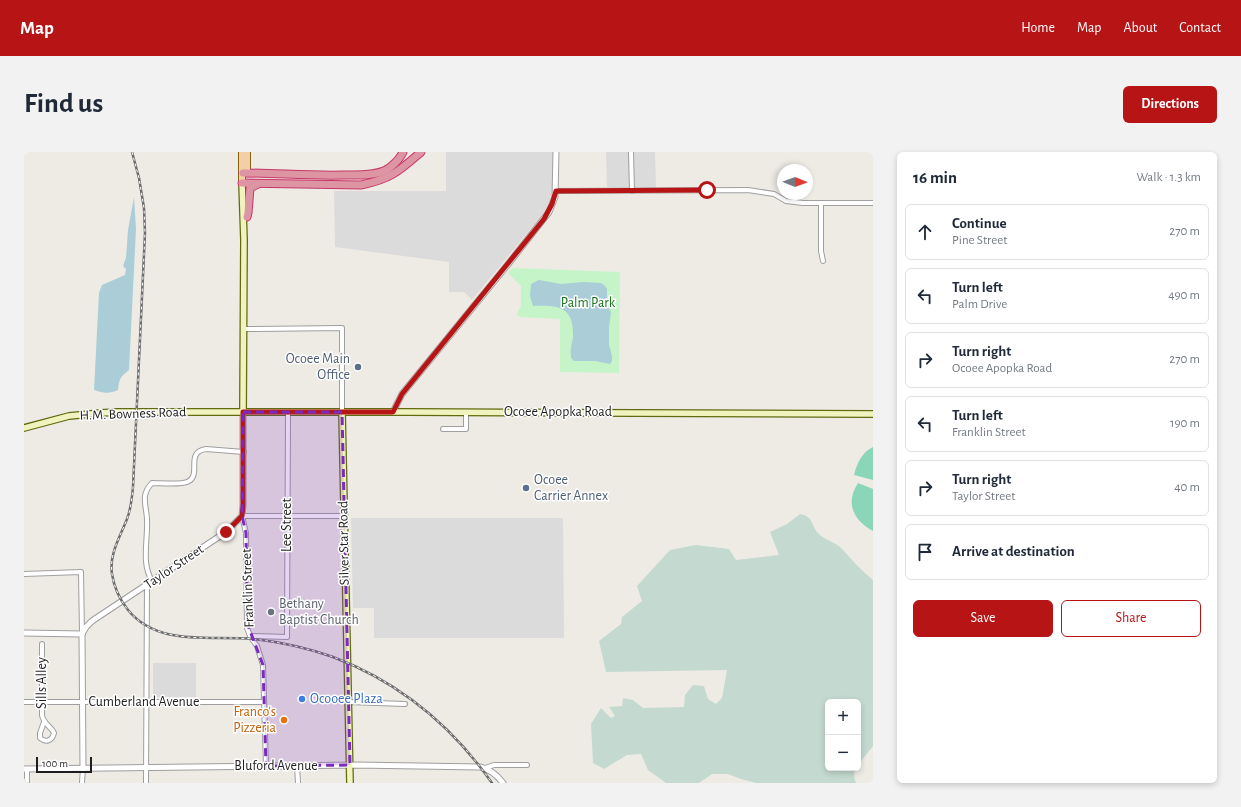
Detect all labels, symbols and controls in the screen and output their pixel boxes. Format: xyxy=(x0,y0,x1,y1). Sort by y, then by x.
text: Map xyxy=(20,19,54,38)
text: Home xyxy=(1021,21,1055,35)
text: Map xyxy=(1077,21,1101,35)
text: About xyxy=(1123,21,1157,35)
text: Contact xyxy=(1179,21,1221,35)
button: Directions xyxy=(1123,86,1217,123)
text: Find us xyxy=(24,90,103,118)
north arrow xyxy=(777,164,813,200)
text: 16 min xyxy=(913,169,957,186)
text: Walk · 1.3 km xyxy=(1136,171,1201,184)
route start xyxy=(698,181,716,199)
text: Continue xyxy=(952,216,1007,231)
icon: ahead xyxy=(914,221,936,243)
text: 270 m xyxy=(1169,225,1200,238)
text: Pine Street xyxy=(952,234,1007,247)
text: Turn left xyxy=(952,280,1003,295)
icon: left xyxy=(914,285,936,307)
text: 490 m xyxy=(1168,289,1200,302)
park label: Palm Park xyxy=(561,296,616,310)
text: Palm Drive xyxy=(952,298,1007,311)
text: Turn right xyxy=(952,344,1011,359)
icon: right xyxy=(914,349,936,371)
place label: Ocoee Main Office xyxy=(286,352,350,382)
text: 270 m xyxy=(1169,353,1200,366)
marker: Ocoee Main Office xyxy=(353,362,363,372)
text: Ocoee Apopka Road xyxy=(952,362,1052,375)
street label: H.M. Bowness Road xyxy=(79,405,187,423)
street label: Ocoee Apopka Road xyxy=(504,405,612,419)
text: Turn left xyxy=(952,408,1003,423)
icon: left xyxy=(914,413,936,435)
text: 190 m xyxy=(1170,417,1200,430)
text: Franklin Street xyxy=(952,426,1026,439)
text: Turn right xyxy=(952,472,1011,487)
place label: Ocoee Carrier Annex xyxy=(534,473,608,503)
icon: right xyxy=(914,477,936,499)
text: 40 m xyxy=(1174,481,1200,494)
marker: Ocoee Carrier Annex xyxy=(521,483,531,493)
text: Taylor Street xyxy=(952,490,1015,503)
street label: Lee Street xyxy=(280,498,294,552)
street label: Silver Star Road xyxy=(336,501,352,585)
route end xyxy=(217,523,235,541)
icon: arrive xyxy=(914,541,936,563)
street label: Taylor Street xyxy=(142,542,207,592)
text: Arrive at destination xyxy=(952,544,1075,559)
street label: Franklin Street xyxy=(240,548,256,628)
place label: Bethany Baptist Church xyxy=(279,597,359,627)
button: Save xyxy=(913,600,1053,637)
button: Share xyxy=(1061,600,1201,637)
marker: Bethany Baptist Church xyxy=(266,607,276,617)
street label: Sills Alley xyxy=(35,657,49,709)
place label: Ocooee Plaza xyxy=(310,692,383,706)
marker: Ocooee Plaza xyxy=(297,694,307,704)
street label: Cumberland Avenue xyxy=(89,695,199,709)
map controls xyxy=(825,699,861,771)
button: + xyxy=(825,699,861,735)
place label: Franco's Pizzeria xyxy=(233,705,277,735)
marker: Franco's Pizzeria xyxy=(279,715,289,725)
button: − xyxy=(825,735,861,771)
scale bar xyxy=(36,755,92,774)
text: 100 m xyxy=(42,758,68,769)
street label: Bluford Avenue xyxy=(234,759,318,773)

